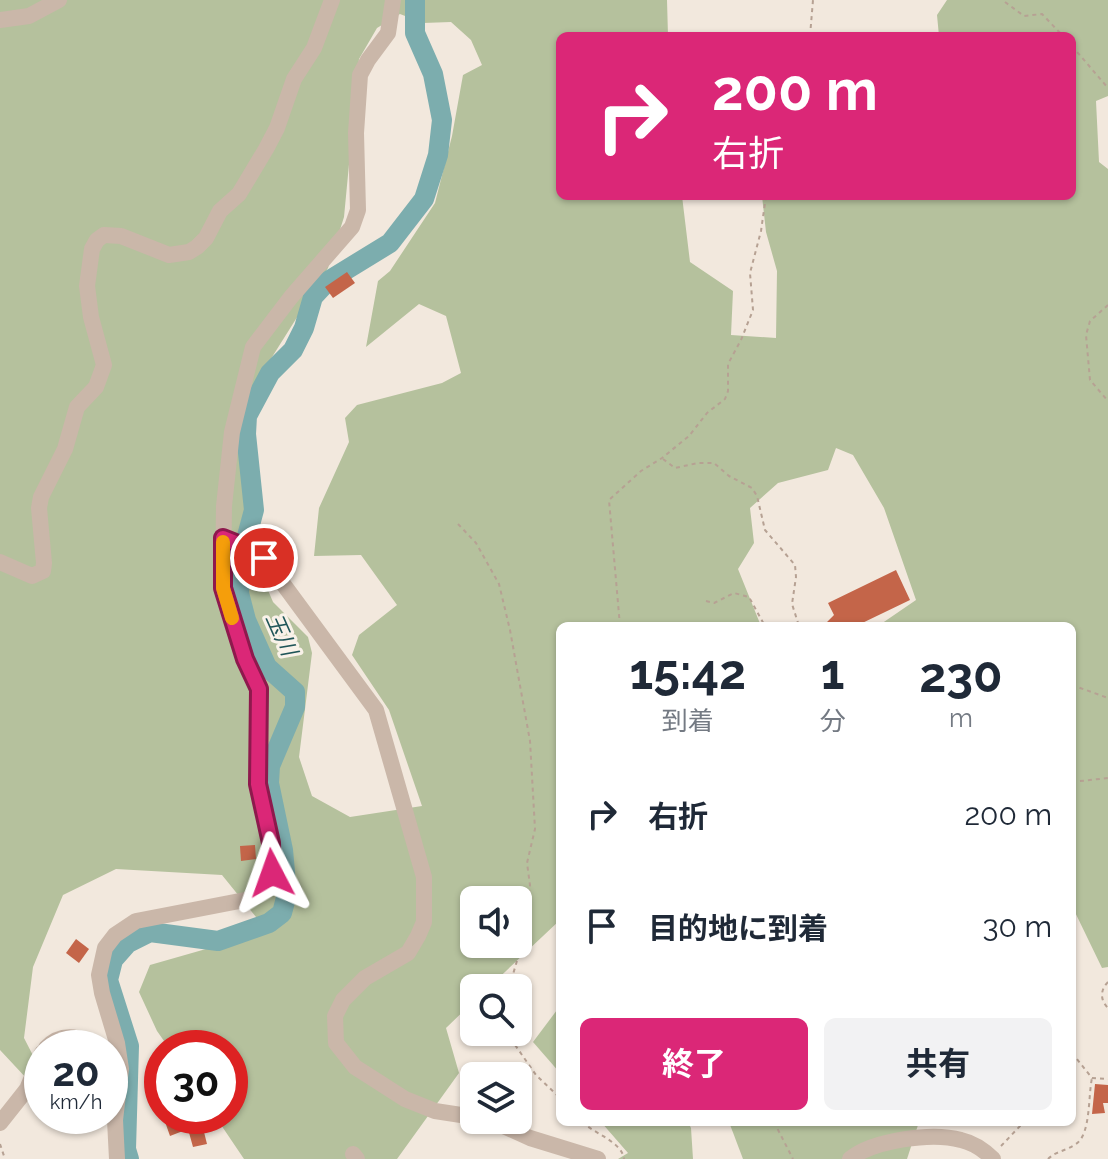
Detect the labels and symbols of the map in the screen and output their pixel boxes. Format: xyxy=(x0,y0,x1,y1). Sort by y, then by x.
pin xyxy=(230,524,298,592)
water label: 玉川 xyxy=(261,609,304,661)
position arrow xyxy=(230,831,314,915)
speed limit sign: 30 xyxy=(144,1030,248,1134)

